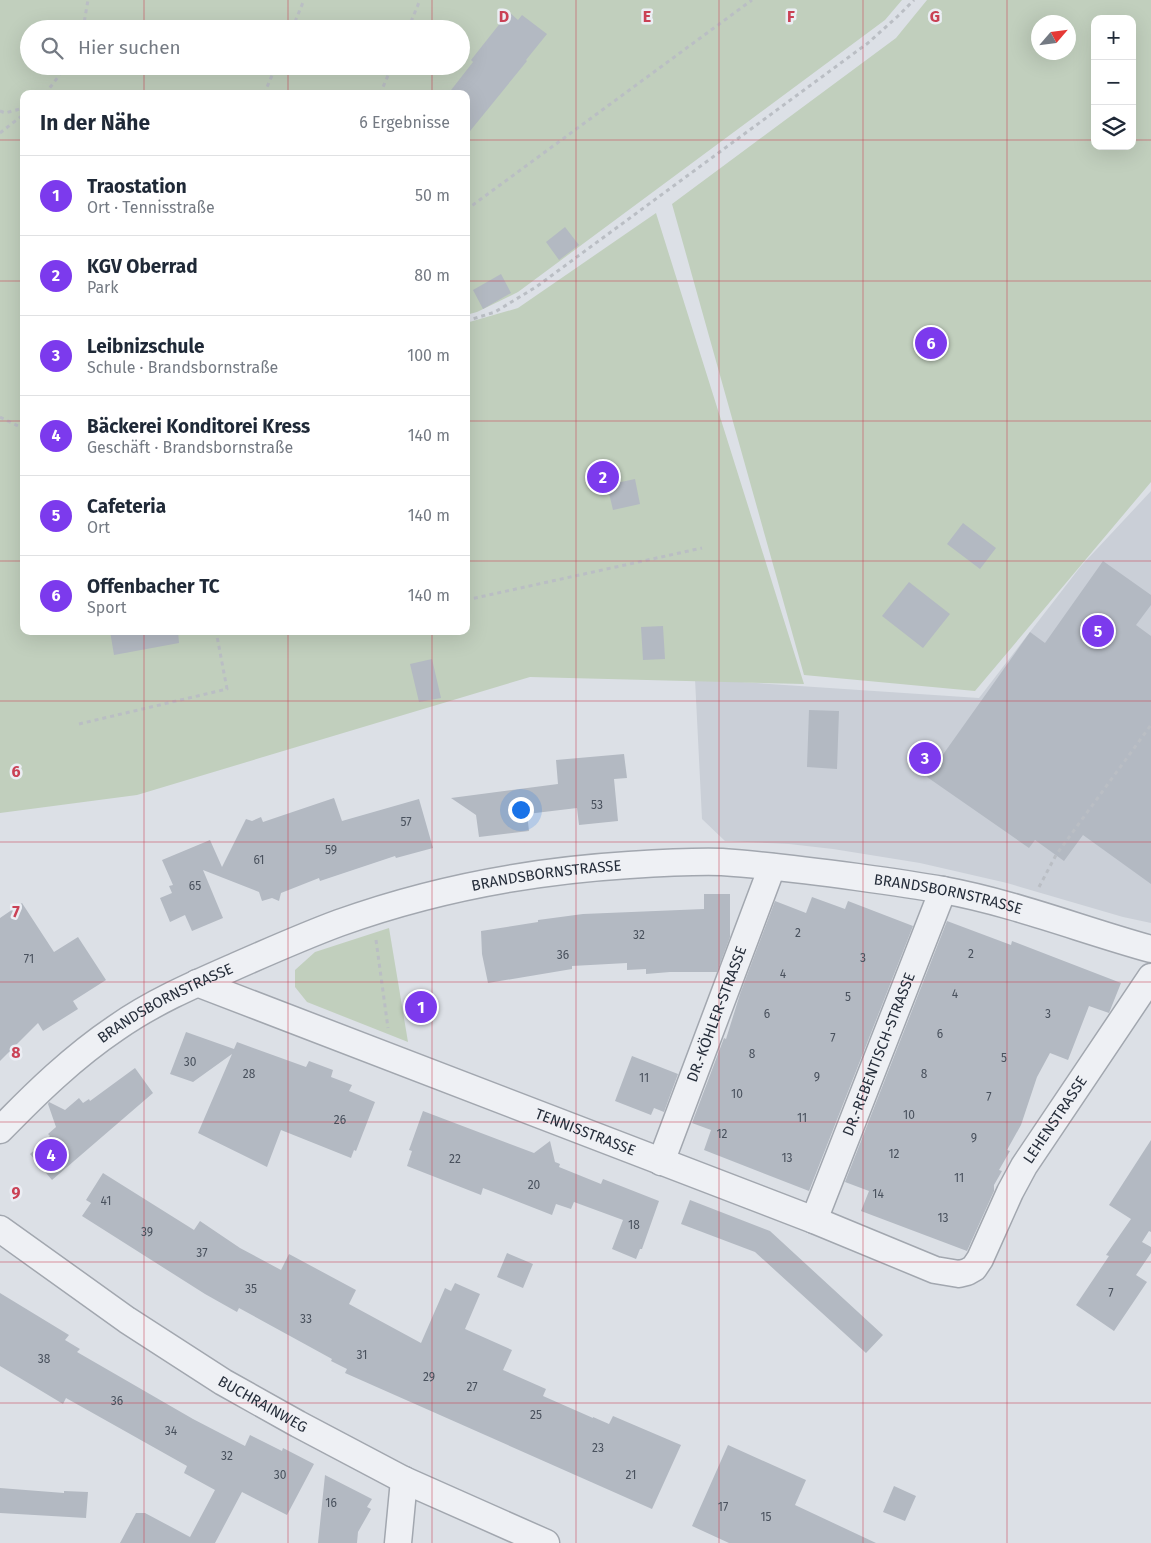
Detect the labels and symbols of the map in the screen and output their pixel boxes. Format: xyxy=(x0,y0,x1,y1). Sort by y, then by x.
text: D xyxy=(499,7,509,26)
text: E xyxy=(643,7,651,26)
text: F xyxy=(787,7,795,26)
text: G xyxy=(930,7,940,26)
north arrow xyxy=(1031,15,1076,60)
pin: 6 xyxy=(915,324,947,362)
pin: 2 xyxy=(587,458,619,496)
pin: 5 xyxy=(1082,612,1114,650)
pin: 3 xyxy=(909,739,941,777)
text: 6 xyxy=(11,762,21,781)
your location xyxy=(508,797,534,823)
house number: 53 xyxy=(591,798,603,812)
house number: 57 xyxy=(400,815,412,829)
house number: 59 xyxy=(325,843,337,857)
house number: 61 xyxy=(253,853,265,867)
street label: BRANDSBORNSTRASSE xyxy=(470,857,622,895)
street label: BRANDSBORNSTRASSE xyxy=(873,870,1025,918)
house number: 65 xyxy=(189,879,201,893)
text: 7 xyxy=(12,902,20,921)
house number: 2 xyxy=(795,926,801,940)
house number: 32 xyxy=(633,928,645,942)
street label: DR.-KÖHLER-STRASSE xyxy=(683,944,750,1085)
house number: 2 xyxy=(968,947,974,961)
house number: 36 xyxy=(557,948,569,962)
house number: 3 xyxy=(860,951,866,965)
house number: 71 xyxy=(24,952,34,966)
street label: BRANDSBORNSTRASSE xyxy=(94,960,236,1047)
house number: 4 xyxy=(780,967,787,981)
street label: DR.-REBENTISCH-STRASSE xyxy=(839,970,919,1139)
house number: 4 xyxy=(952,987,959,1001)
pin: 1 xyxy=(405,988,437,1026)
house number: 5 xyxy=(845,990,851,1004)
house number: 6 xyxy=(764,1007,770,1021)
house number: 3 xyxy=(1045,1007,1051,1021)
house number: 6 xyxy=(937,1027,943,1041)
house number: 7 xyxy=(830,1031,836,1045)
text: 8 xyxy=(11,1043,21,1062)
house number: 8 xyxy=(749,1047,756,1061)
house number: 5 xyxy=(1001,1051,1007,1065)
house number: 30 xyxy=(184,1055,197,1069)
house number: 28 xyxy=(243,1067,256,1081)
house number: 8 xyxy=(921,1067,928,1081)
house number: 9 xyxy=(814,1070,820,1084)
house number: 11 xyxy=(639,1071,649,1085)
street label: LEHENSTRASSE xyxy=(1019,1073,1091,1167)
house number: 10 xyxy=(731,1087,743,1101)
house number: 7 xyxy=(986,1090,992,1104)
street label: TENNISSTRASSE xyxy=(533,1105,638,1160)
house number: 10 xyxy=(903,1108,915,1122)
house number: 11 xyxy=(797,1111,807,1125)
house number: 26 xyxy=(334,1113,346,1127)
house number: 12 xyxy=(716,1127,728,1141)
house number: 9 xyxy=(971,1131,977,1145)
pin: 4 xyxy=(35,1136,67,1174)
house number: 12 xyxy=(888,1147,900,1161)
house number: 13 xyxy=(781,1151,793,1165)
house number: 22 xyxy=(449,1152,461,1166)
house number: 11 xyxy=(954,1171,964,1185)
house number: 20 xyxy=(528,1178,541,1192)
text: 9 xyxy=(12,1183,21,1202)
house number: 14 xyxy=(872,1187,884,1201)
house number: 41 xyxy=(101,1194,111,1208)
house number: 13 xyxy=(937,1211,949,1225)
house number: 18 xyxy=(628,1218,640,1232)
house number: 39 xyxy=(141,1225,153,1239)
house number: 37 xyxy=(196,1246,208,1260)
house number: 35 xyxy=(245,1282,257,1296)
house number: 7 xyxy=(1108,1286,1114,1300)
house number: 33 xyxy=(300,1312,312,1326)
house number: 31 xyxy=(357,1348,367,1362)
house number: 38 xyxy=(38,1352,51,1366)
house number: 29 xyxy=(423,1370,435,1384)
street label: BUCHRAINWEG xyxy=(215,1372,311,1436)
house number: 27 xyxy=(466,1380,478,1394)
house number: 36 xyxy=(111,1394,123,1408)
house number: 25 xyxy=(530,1408,542,1422)
house number: 34 xyxy=(165,1424,178,1438)
house number: 23 xyxy=(592,1441,604,1455)
house number: 32 xyxy=(221,1449,233,1463)
house number: 30 xyxy=(274,1468,287,1482)
house number: 21 xyxy=(626,1468,636,1482)
house number: 16 xyxy=(325,1496,337,1510)
house number: 17 xyxy=(718,1500,728,1514)
house number: 15 xyxy=(760,1510,772,1524)

